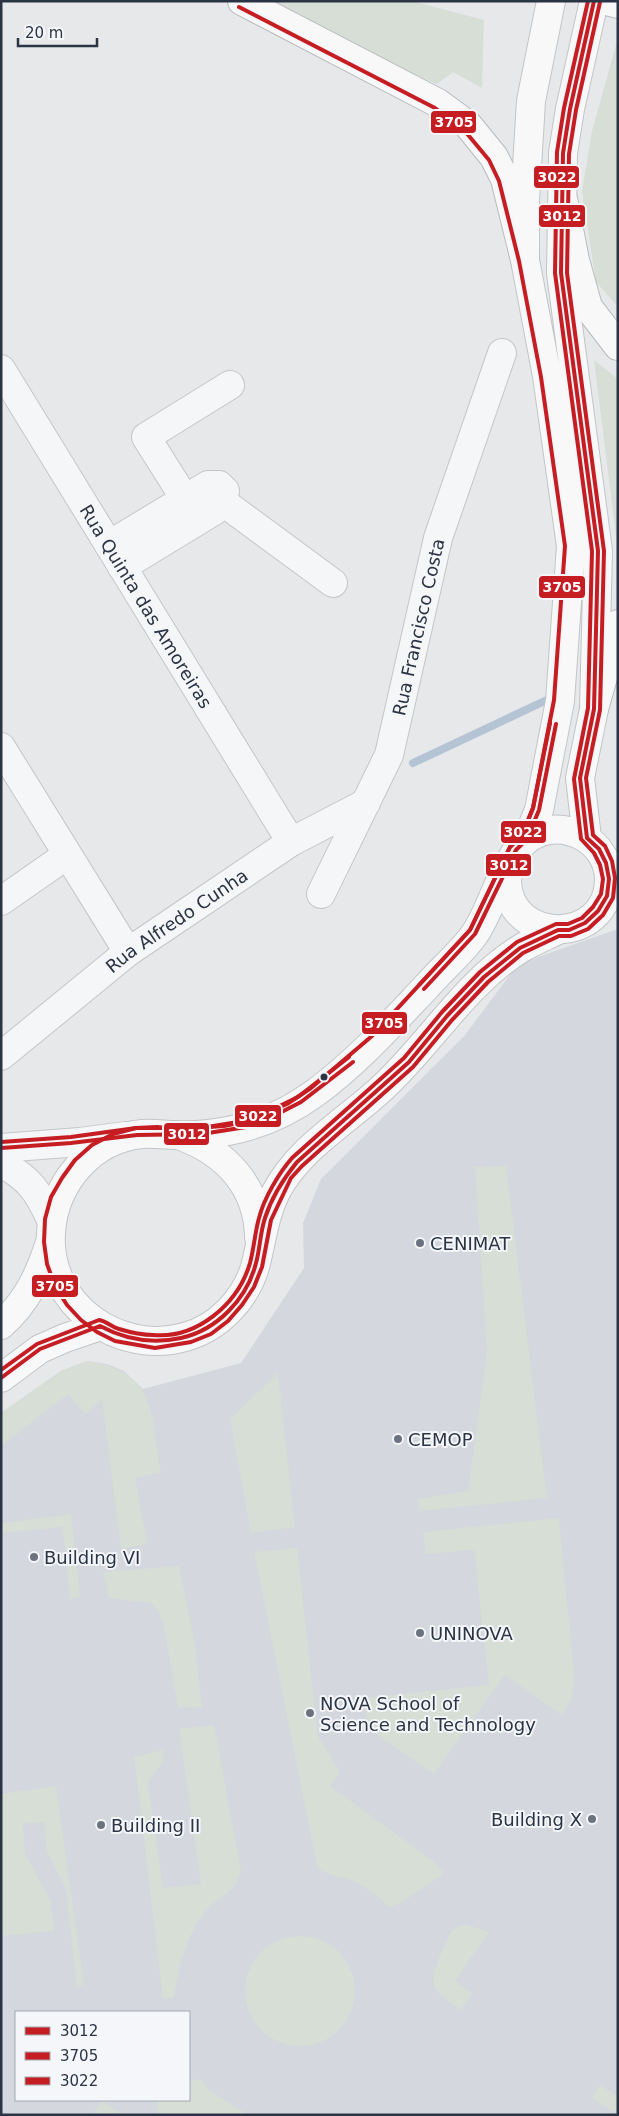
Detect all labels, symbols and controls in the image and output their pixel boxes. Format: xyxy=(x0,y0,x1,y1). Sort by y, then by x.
scale bar xyxy=(18,15,96,47)
text: 20 m xyxy=(25,24,63,42)
line badge: 3705 xyxy=(430,110,477,134)
text: 3705 xyxy=(435,114,473,130)
line badge: 3022 xyxy=(533,165,580,189)
text: 3022 xyxy=(538,169,576,185)
line badge: 3012 xyxy=(538,204,586,228)
text: 3012 xyxy=(543,208,581,224)
street label: Rua Quinta das Amoreiras xyxy=(76,500,217,712)
street label: Rua Francisco Costa xyxy=(388,536,448,717)
line badge: 3705 xyxy=(538,575,586,599)
text: 3705 xyxy=(543,579,581,595)
line badge: 3022 xyxy=(500,820,547,844)
text: 3022 xyxy=(504,824,542,840)
line badge: 3012 xyxy=(485,853,532,877)
text: 3012 xyxy=(490,857,528,873)
street label: Rua Alfredo Cunha xyxy=(101,864,251,977)
line badge: 3705 xyxy=(361,1011,408,1035)
text: 3705 xyxy=(365,1015,403,1031)
unlabelled marker xyxy=(319,1072,329,1082)
line badge: 3022 xyxy=(234,1104,282,1128)
text: 3022 xyxy=(239,1108,277,1124)
line badge: 3012 xyxy=(163,1122,210,1146)
text: 3012 xyxy=(168,1126,206,1142)
place label: CENIMAT xyxy=(430,1233,511,1254)
marker: CENIMAT xyxy=(414,1237,426,1249)
line badge: 3705 xyxy=(31,1274,79,1298)
text: 3705 xyxy=(36,1278,74,1294)
place label: CEMOP xyxy=(408,1429,473,1450)
marker: CEMOP xyxy=(392,1433,404,1445)
place label: Building VI xyxy=(44,1547,140,1568)
marker: Building VI xyxy=(28,1551,40,1563)
place label: UNINOVA xyxy=(430,1623,513,1644)
marker: UNINOVA xyxy=(414,1627,426,1639)
place label: NOVA School of Science and Technology xyxy=(320,1693,536,1735)
marker: NOVA School of Science and Technology xyxy=(304,1707,316,1719)
place label: Building X xyxy=(491,1809,582,1830)
marker: Building X xyxy=(586,1813,598,1825)
place label: Building II xyxy=(111,1815,200,1836)
marker: Building II xyxy=(95,1819,107,1831)
legend xyxy=(15,2011,190,2101)
text: 3012 xyxy=(60,2022,98,2040)
text: 3705 xyxy=(60,2047,98,2065)
text: 3022 xyxy=(60,2072,98,2090)

